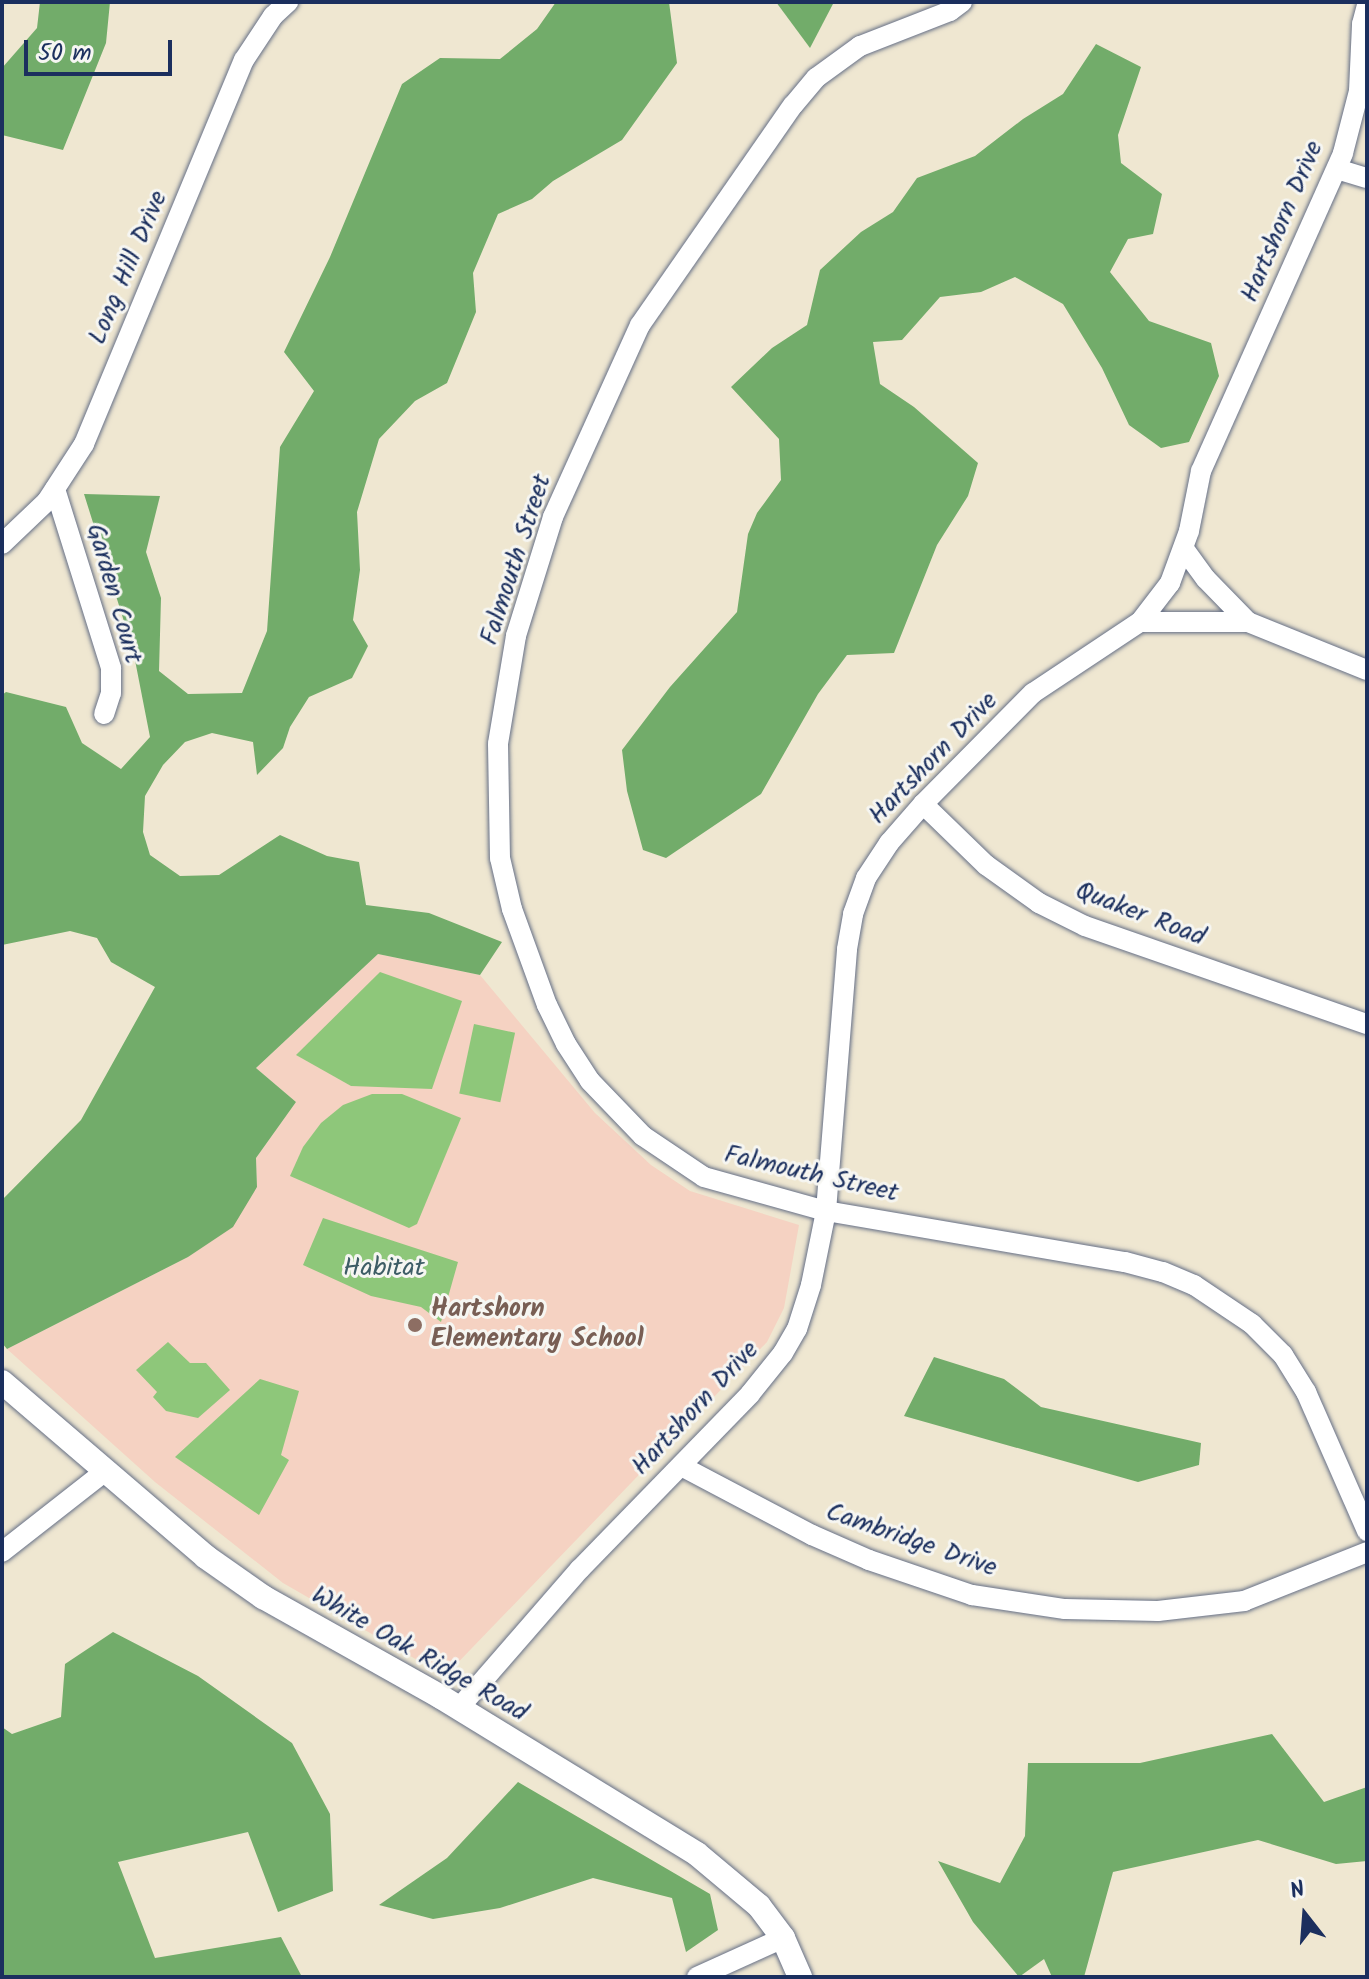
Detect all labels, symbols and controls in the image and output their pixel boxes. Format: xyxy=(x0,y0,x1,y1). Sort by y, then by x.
scale bar xyxy=(28,24,176,74)
text: 50 m xyxy=(38,34,92,73)
street label: Hartshorn Drive xyxy=(1235,137,1331,307)
street label: Long Hill Drive xyxy=(83,187,175,349)
street label: Falmouth Street xyxy=(475,471,559,649)
street label: Garden Court xyxy=(78,520,148,668)
street label: Hartshorn Drive xyxy=(863,686,1005,832)
street label: Quaker Road xyxy=(1071,876,1209,954)
street label: Falmouth Street xyxy=(721,1140,901,1210)
park label: Habitat xyxy=(343,1253,425,1285)
place label: Hartshorn Elementary School xyxy=(431,1294,644,1356)
marker: Hartshorn Elementary School xyxy=(406,1316,424,1334)
street label: Hartshorn Drive xyxy=(626,1335,766,1483)
street label: Cambridge Drive xyxy=(821,1497,1001,1585)
street label: White Oak Ridge Road xyxy=(305,1580,533,1730)
text: N xyxy=(1286,1873,1310,1910)
north arrow xyxy=(1265,1875,1345,1955)

